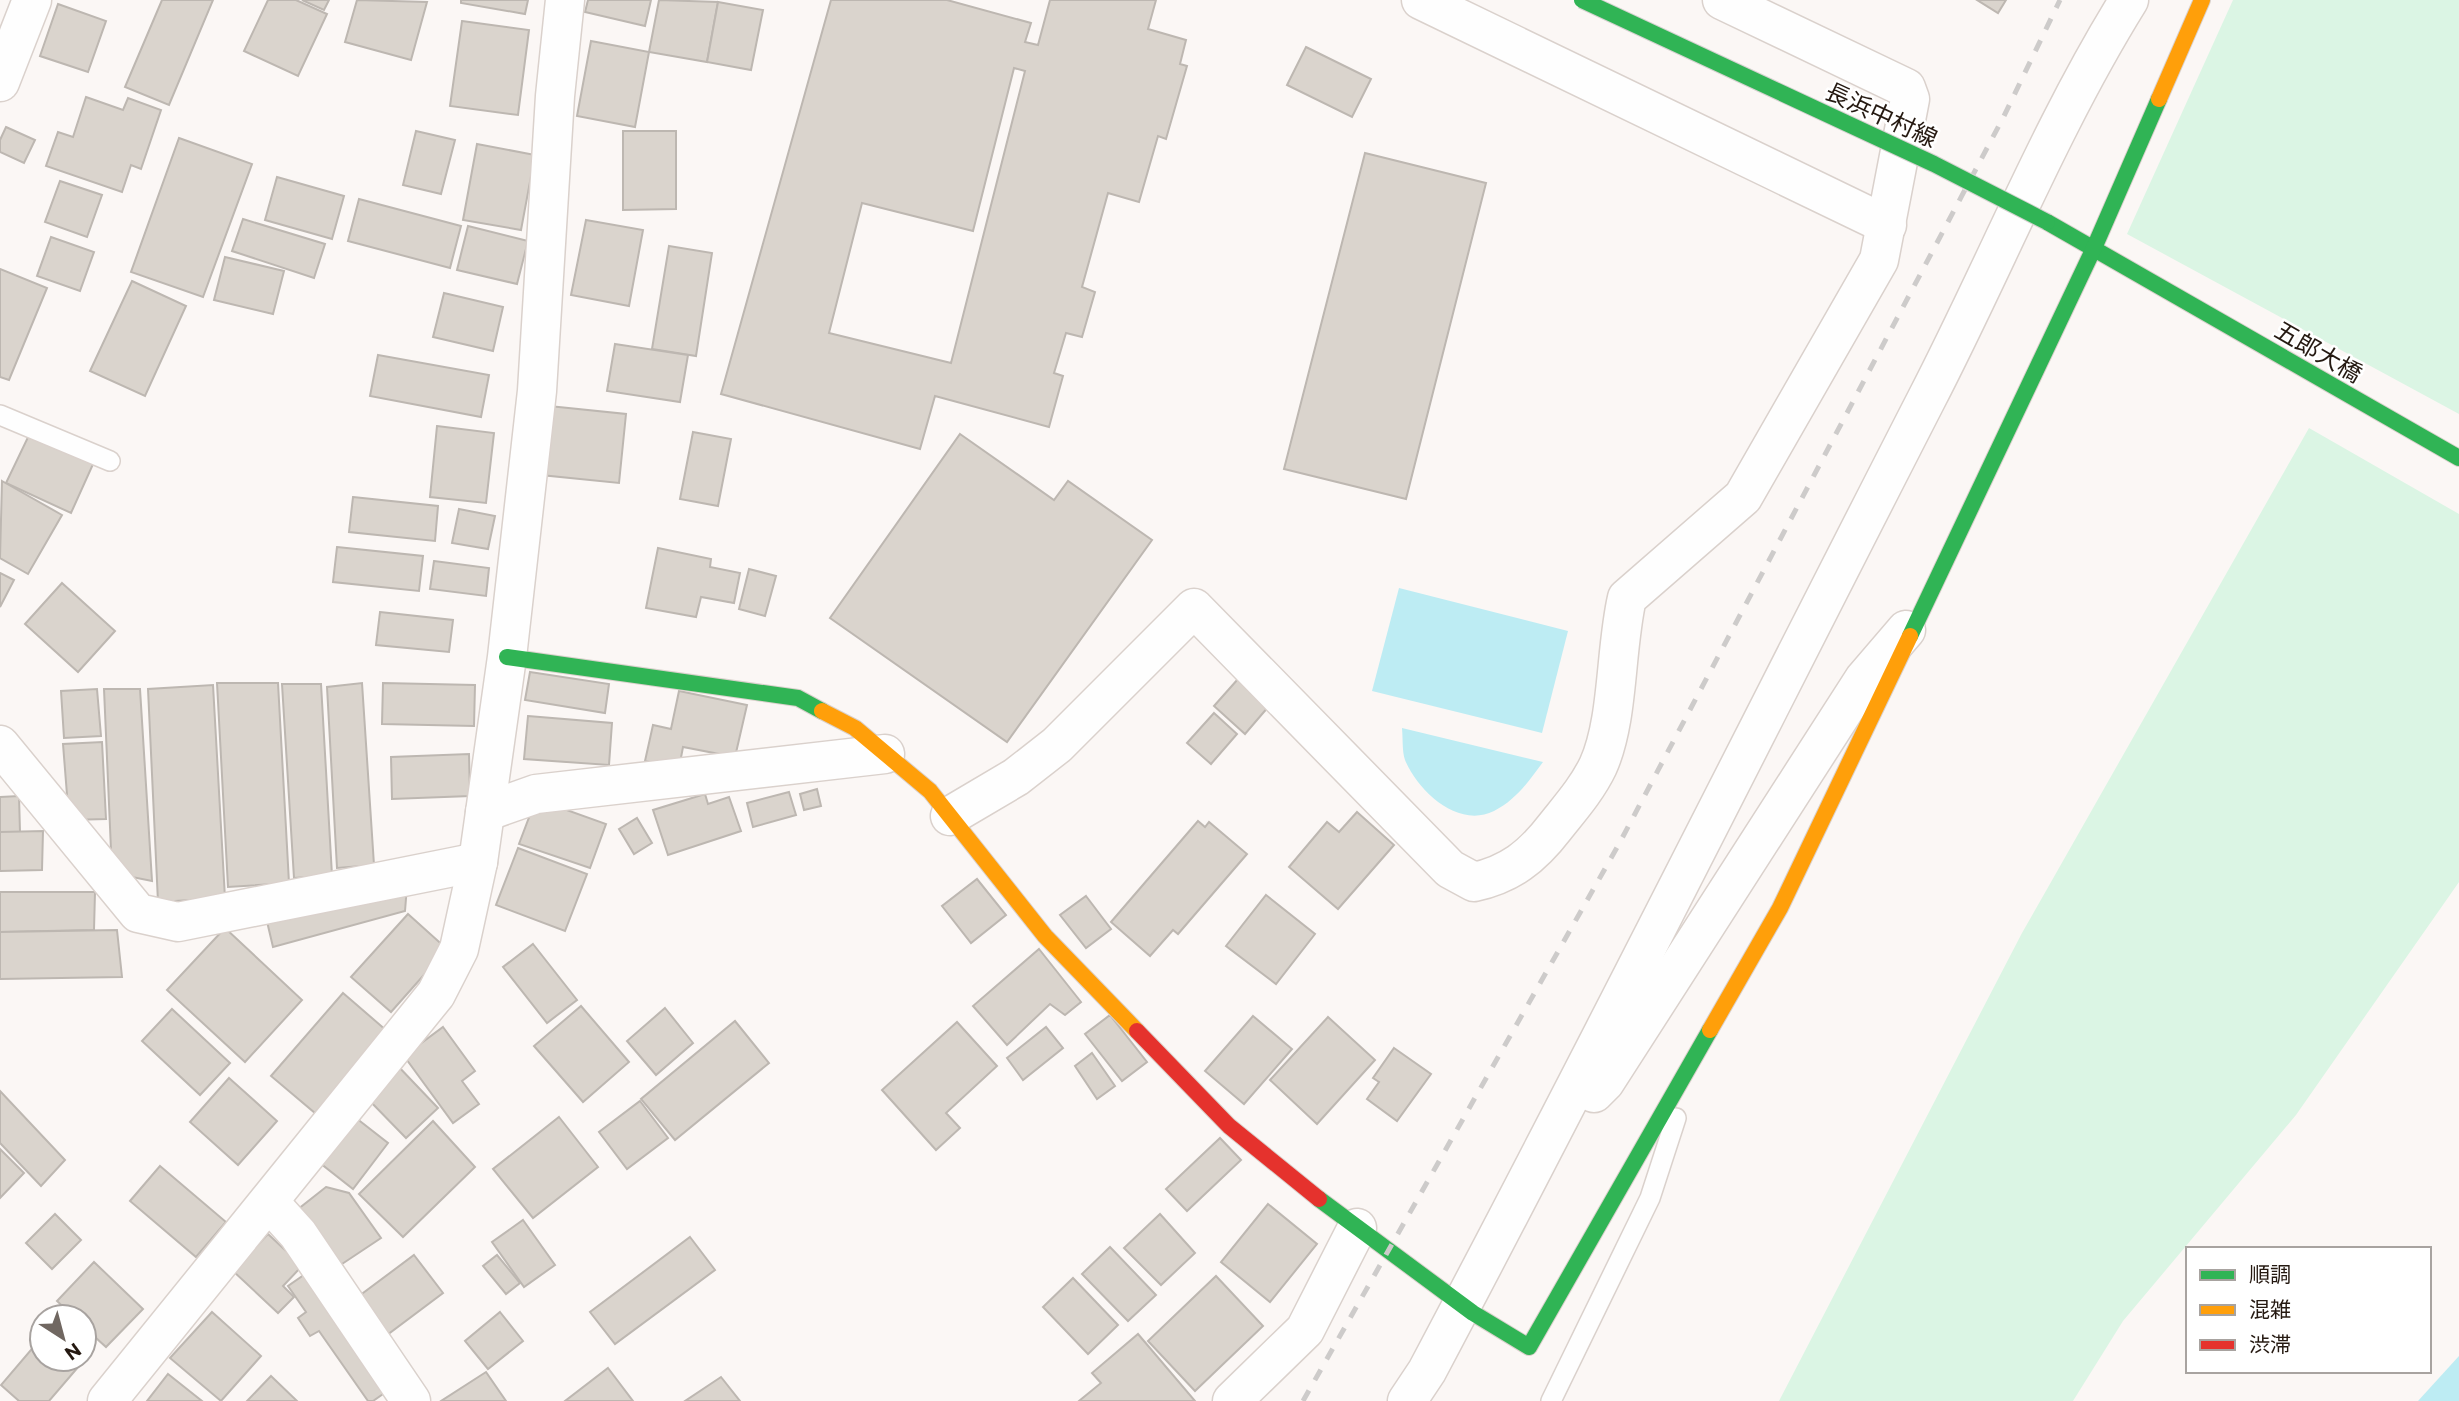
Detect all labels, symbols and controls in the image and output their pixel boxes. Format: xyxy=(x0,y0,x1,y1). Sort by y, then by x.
street label: 長浜中村線 xyxy=(1821,76,1943,152)
street label: 五郎大橋 xyxy=(2270,314,2368,388)
legend xyxy=(2186,1247,2431,1373)
text: 順調 xyxy=(2249,1261,2291,1286)
text: 混雑 xyxy=(2249,1296,2291,1321)
north arrow xyxy=(28,1303,98,1373)
text: 渋滞 xyxy=(2249,1331,2291,1356)
text: N xyxy=(61,1339,86,1366)

